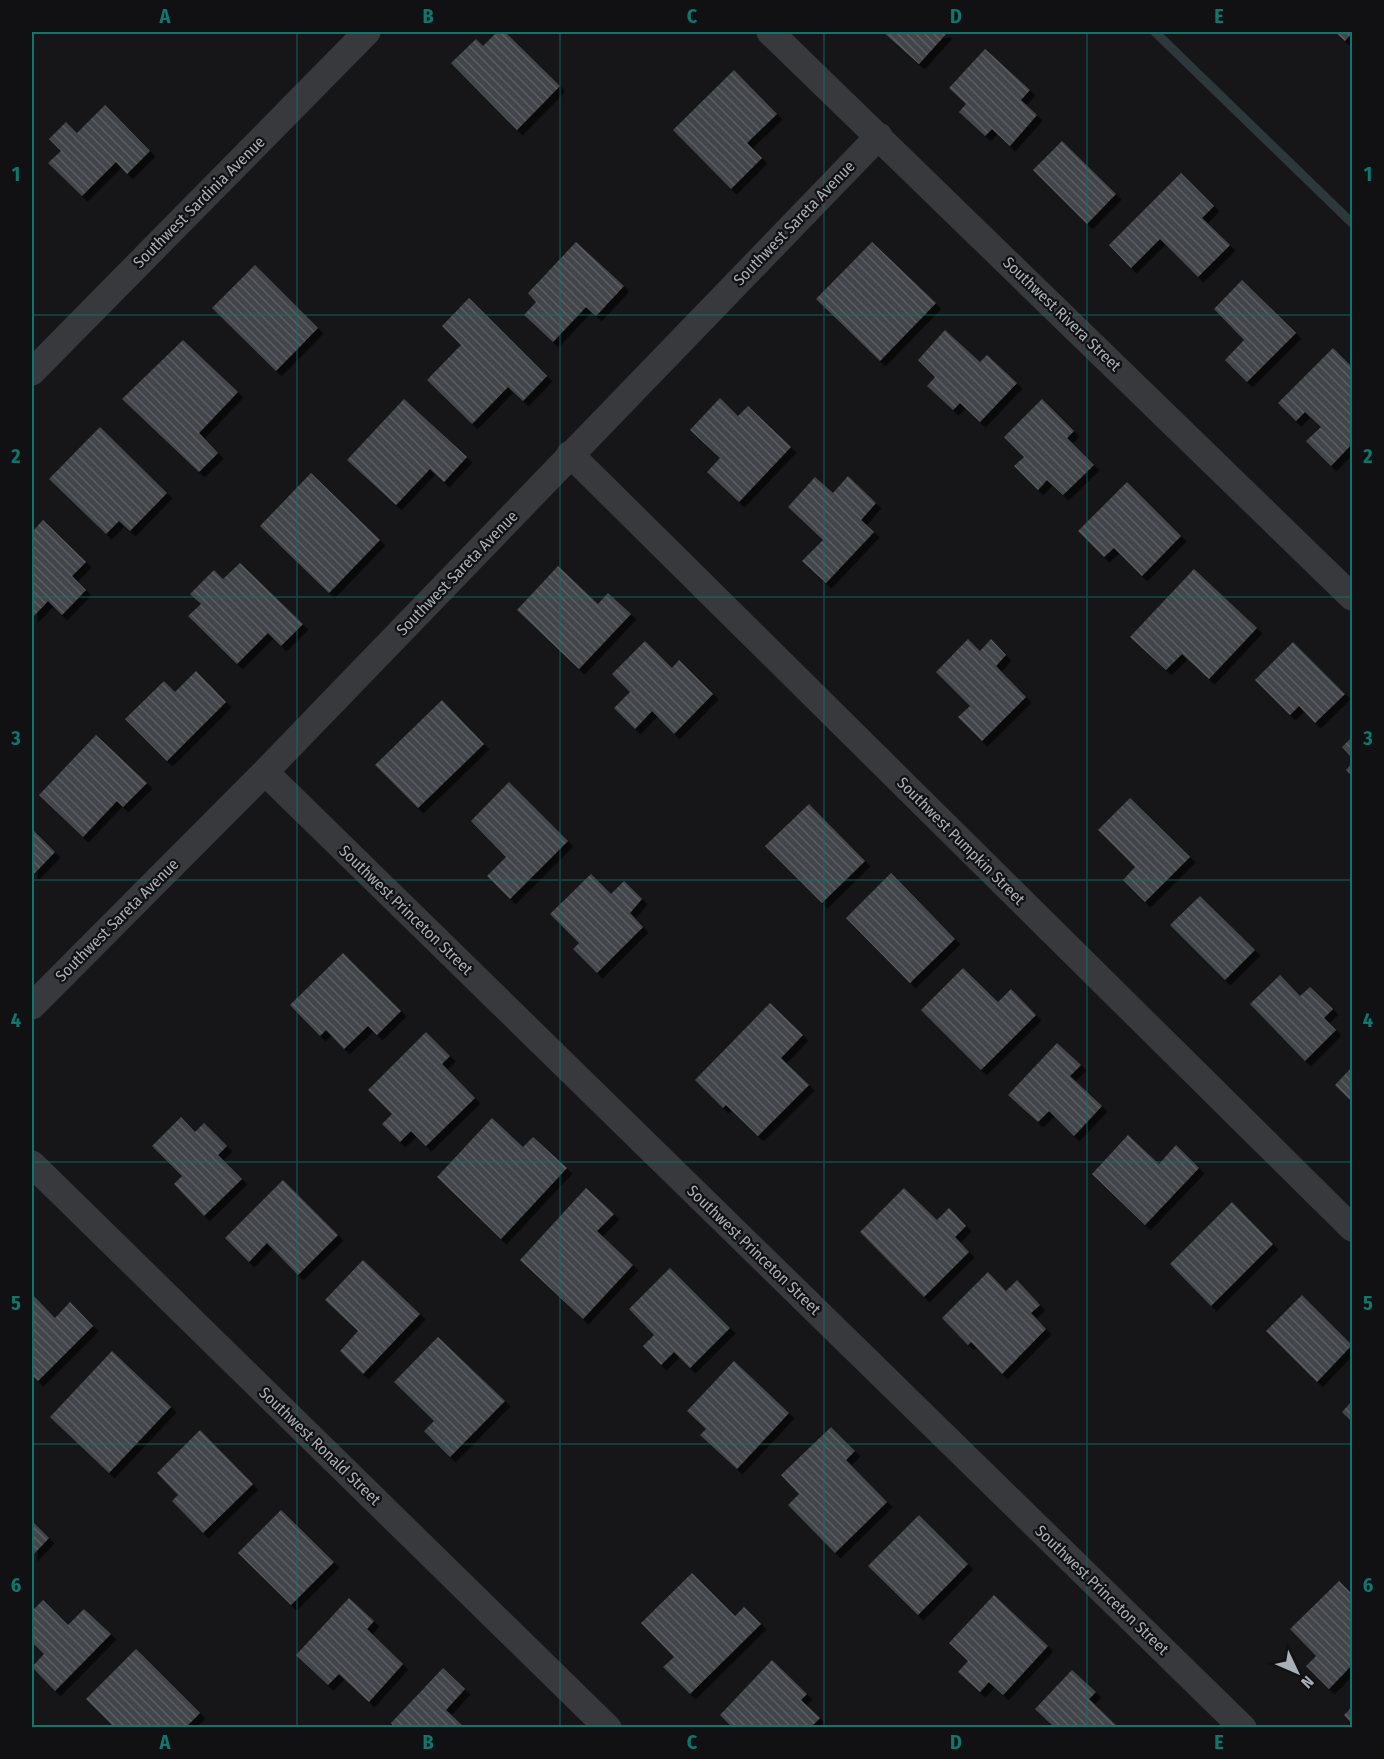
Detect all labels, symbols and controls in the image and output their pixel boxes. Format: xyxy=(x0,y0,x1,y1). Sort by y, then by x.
text: A xyxy=(159,4,172,28)
text: B xyxy=(422,4,434,28)
text: C xyxy=(687,4,698,28)
text: D xyxy=(950,4,962,28)
text: E xyxy=(1214,4,1224,28)
street label: Southwest Sardinia Avenue xyxy=(129,132,269,272)
street label: Southwest Sareta Avenue xyxy=(729,157,859,289)
text: 1 xyxy=(12,162,20,186)
text: 1 xyxy=(1364,162,1372,186)
street label: Southwest Rivera Street xyxy=(999,253,1125,376)
text: 2 xyxy=(10,444,21,468)
text: 2 xyxy=(1362,444,1373,468)
street label: Southwest Sareta Avenue xyxy=(392,507,522,639)
text: 3 xyxy=(10,726,21,750)
text: 3 xyxy=(1362,726,1373,750)
street label: Southwest Pumpkin Street xyxy=(893,773,1029,909)
street label: Southwest Princeton Street xyxy=(335,841,477,979)
street label: Southwest Sareta Avenue xyxy=(52,854,183,985)
text: 4 xyxy=(11,1008,21,1032)
text: 4 xyxy=(1363,1008,1373,1032)
street label: Southwest Princeton Street xyxy=(683,1181,825,1319)
text: 5 xyxy=(11,1291,21,1315)
text: 5 xyxy=(1363,1291,1373,1315)
street label: Southwest Ronald Street xyxy=(255,1383,385,1509)
street label: Southwest Princeton Street xyxy=(1031,1521,1173,1659)
text: 6 xyxy=(11,1573,21,1597)
text: 6 xyxy=(1363,1573,1373,1597)
north arrow xyxy=(1267,1642,1327,1702)
text: N xyxy=(1297,1672,1318,1692)
text: A xyxy=(159,1730,172,1754)
text: B xyxy=(422,1730,434,1754)
text: C xyxy=(687,1730,698,1754)
text: D xyxy=(950,1730,962,1754)
text: E xyxy=(1214,1730,1224,1754)

